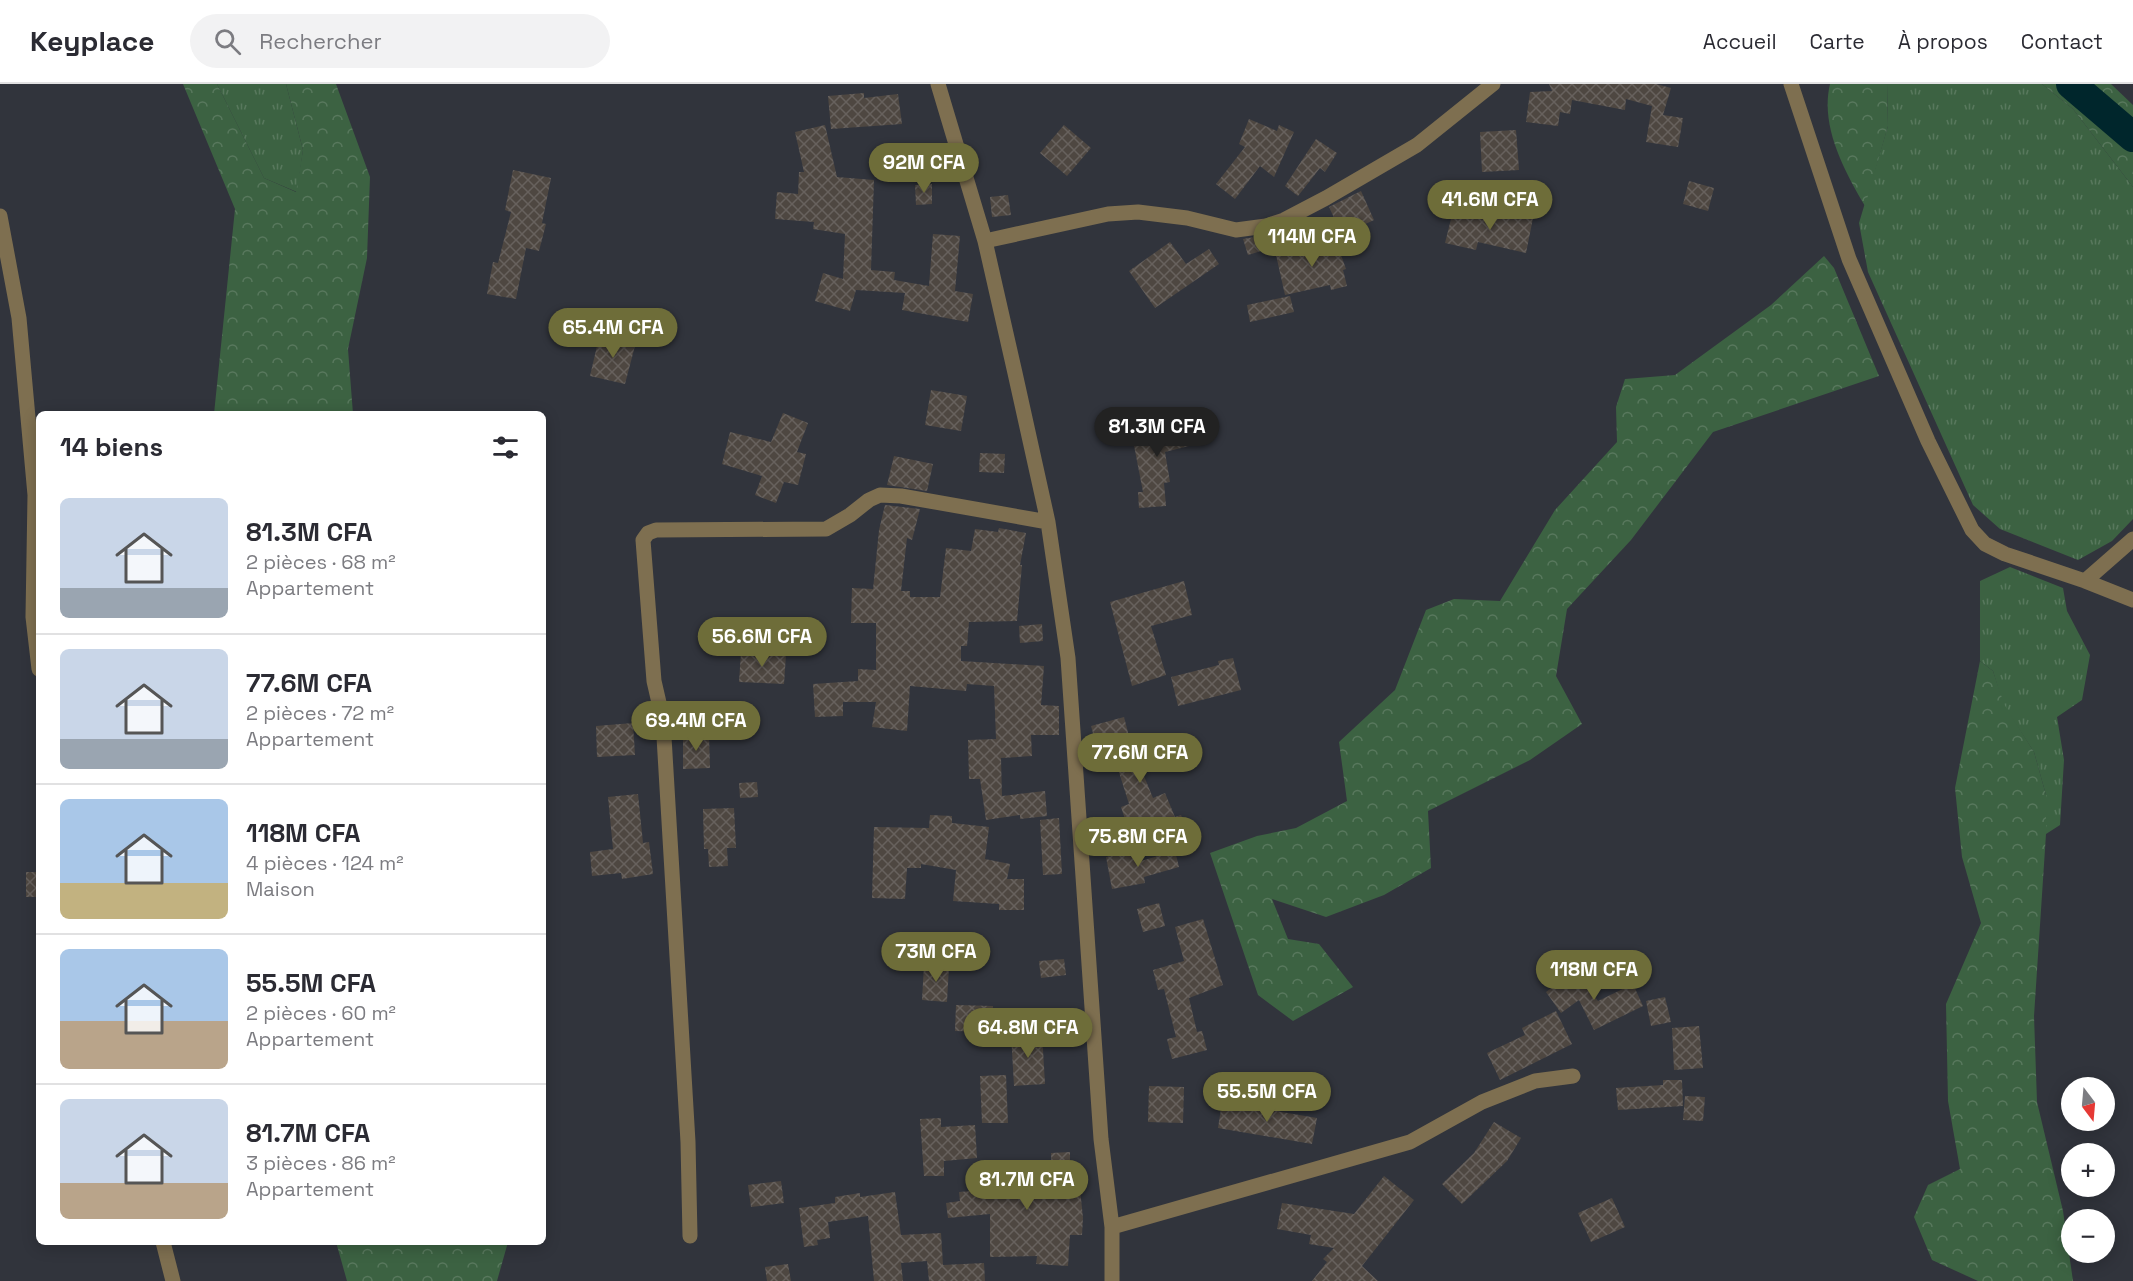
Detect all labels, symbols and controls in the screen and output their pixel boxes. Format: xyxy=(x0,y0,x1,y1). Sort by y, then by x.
search box xyxy=(190,14,610,68)
text: Keyplace xyxy=(30,23,154,59)
icon: search xyxy=(211,25,244,58)
text: Rechercher xyxy=(259,27,382,55)
text: Accueil xyxy=(1703,28,1777,55)
text: Carte xyxy=(1810,28,1865,55)
text: À propos xyxy=(1898,28,1988,55)
text: Contact xyxy=(2021,28,2103,55)
pin: 92M CFA xyxy=(869,143,979,194)
text: 92M CFA xyxy=(883,149,965,175)
pin: 41.6M CFA xyxy=(1421,180,1559,231)
text: 41.6M CFA xyxy=(1441,186,1539,212)
pin: 114M CFA xyxy=(1250,217,1374,268)
text: 114M CFA xyxy=(1268,223,1356,249)
pin: 65.4M CFA xyxy=(544,308,682,359)
text: 65.4M CFA xyxy=(562,314,664,340)
pin: 81.3M CFA xyxy=(1088,407,1226,458)
text: 81.3M CFA xyxy=(1108,413,1206,439)
text: 14 biens xyxy=(60,430,163,464)
icon: filters xyxy=(489,431,522,464)
text: 81.3M CFA xyxy=(246,515,372,549)
icon: home xyxy=(108,522,180,594)
text: 2 pièces · 68 m² xyxy=(246,549,396,575)
text: Appartement xyxy=(246,575,374,601)
pin: 56.6M CFA xyxy=(693,617,831,668)
text: 56.6M CFA xyxy=(712,623,812,649)
text: 77.6M CFA xyxy=(246,666,372,700)
icon: home xyxy=(108,673,180,745)
text: 2 pièces · 72 m² xyxy=(246,700,394,726)
pin: 69.4M CFA xyxy=(627,701,765,752)
text: 69.4M CFA xyxy=(645,707,747,733)
text: Appartement xyxy=(246,726,374,752)
pin: 77.6M CFA xyxy=(1071,733,1209,784)
text: 77.6M CFA xyxy=(1092,739,1189,765)
text: 118M CFA xyxy=(246,816,361,850)
pin: 75.8M CFA xyxy=(1069,817,1207,868)
icon: home xyxy=(108,823,180,895)
text: 75.8M CFA xyxy=(1088,823,1188,849)
text: 4 pièces · 124 m² xyxy=(246,850,404,876)
text: Maison xyxy=(246,876,315,902)
pin: 73M CFA xyxy=(881,932,991,983)
text: 73M CFA xyxy=(895,938,977,964)
pin: 118M CFA xyxy=(1532,950,1656,1001)
text: 118M CFA xyxy=(1550,956,1638,982)
text: 55.5M CFA xyxy=(246,966,376,1000)
icon: home xyxy=(108,973,180,1045)
text: 2 pièces · 60 m² xyxy=(246,1000,396,1026)
pin: 64.8M CFA xyxy=(959,1008,1097,1059)
text: 64.8M CFA xyxy=(977,1014,1079,1040)
text: Appartement xyxy=(246,1026,374,1052)
pin: 55.5M CFA xyxy=(1198,1072,1336,1123)
north arrow xyxy=(2061,1077,2115,1131)
map controls xyxy=(2061,1077,2115,1263)
text: 55.5M CFA xyxy=(1217,1078,1317,1104)
text: 81.7M CFA xyxy=(246,1116,370,1150)
icon: home xyxy=(108,1123,180,1195)
button: + xyxy=(2061,1143,2115,1197)
text: 3 pièces · 86 m² xyxy=(246,1150,396,1176)
pin: 81.7M CFA xyxy=(958,1160,1096,1211)
text: 81.7M CFA xyxy=(979,1166,1075,1192)
text: Appartement xyxy=(246,1176,374,1202)
button: − xyxy=(2061,1209,2115,1263)

